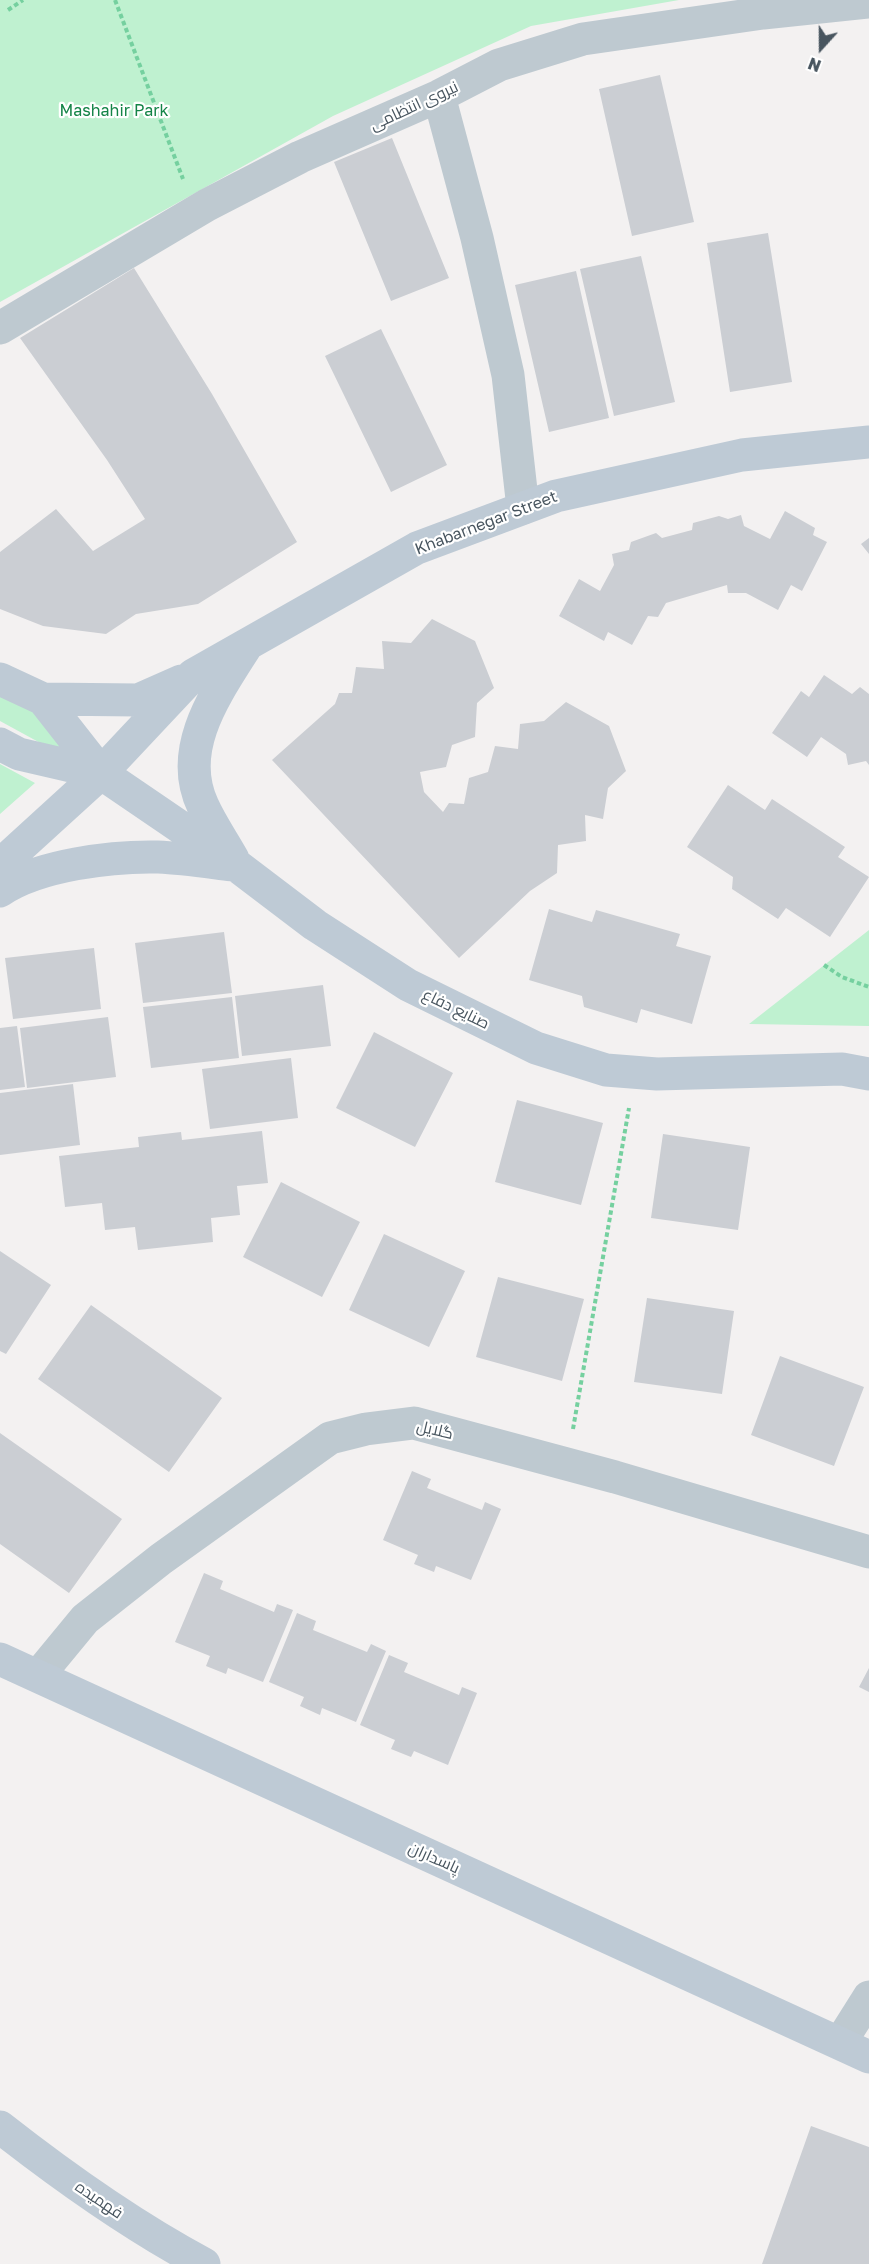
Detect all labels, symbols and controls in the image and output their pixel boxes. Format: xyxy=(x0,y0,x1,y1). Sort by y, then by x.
north arrow xyxy=(791,18,851,78)
text: N xyxy=(805,53,824,76)
street label: نیروی انتظامی xyxy=(367,77,461,135)
park label: Mashahir Park xyxy=(59,101,169,121)
street label: Khabarnegar Street xyxy=(412,487,560,559)
street label: صنایع دفاع xyxy=(419,985,493,1033)
street label: گلایل xyxy=(415,1416,455,1444)
street label: پاسداران xyxy=(405,1838,463,1878)
street label: فهمیده xyxy=(71,2177,127,2223)

